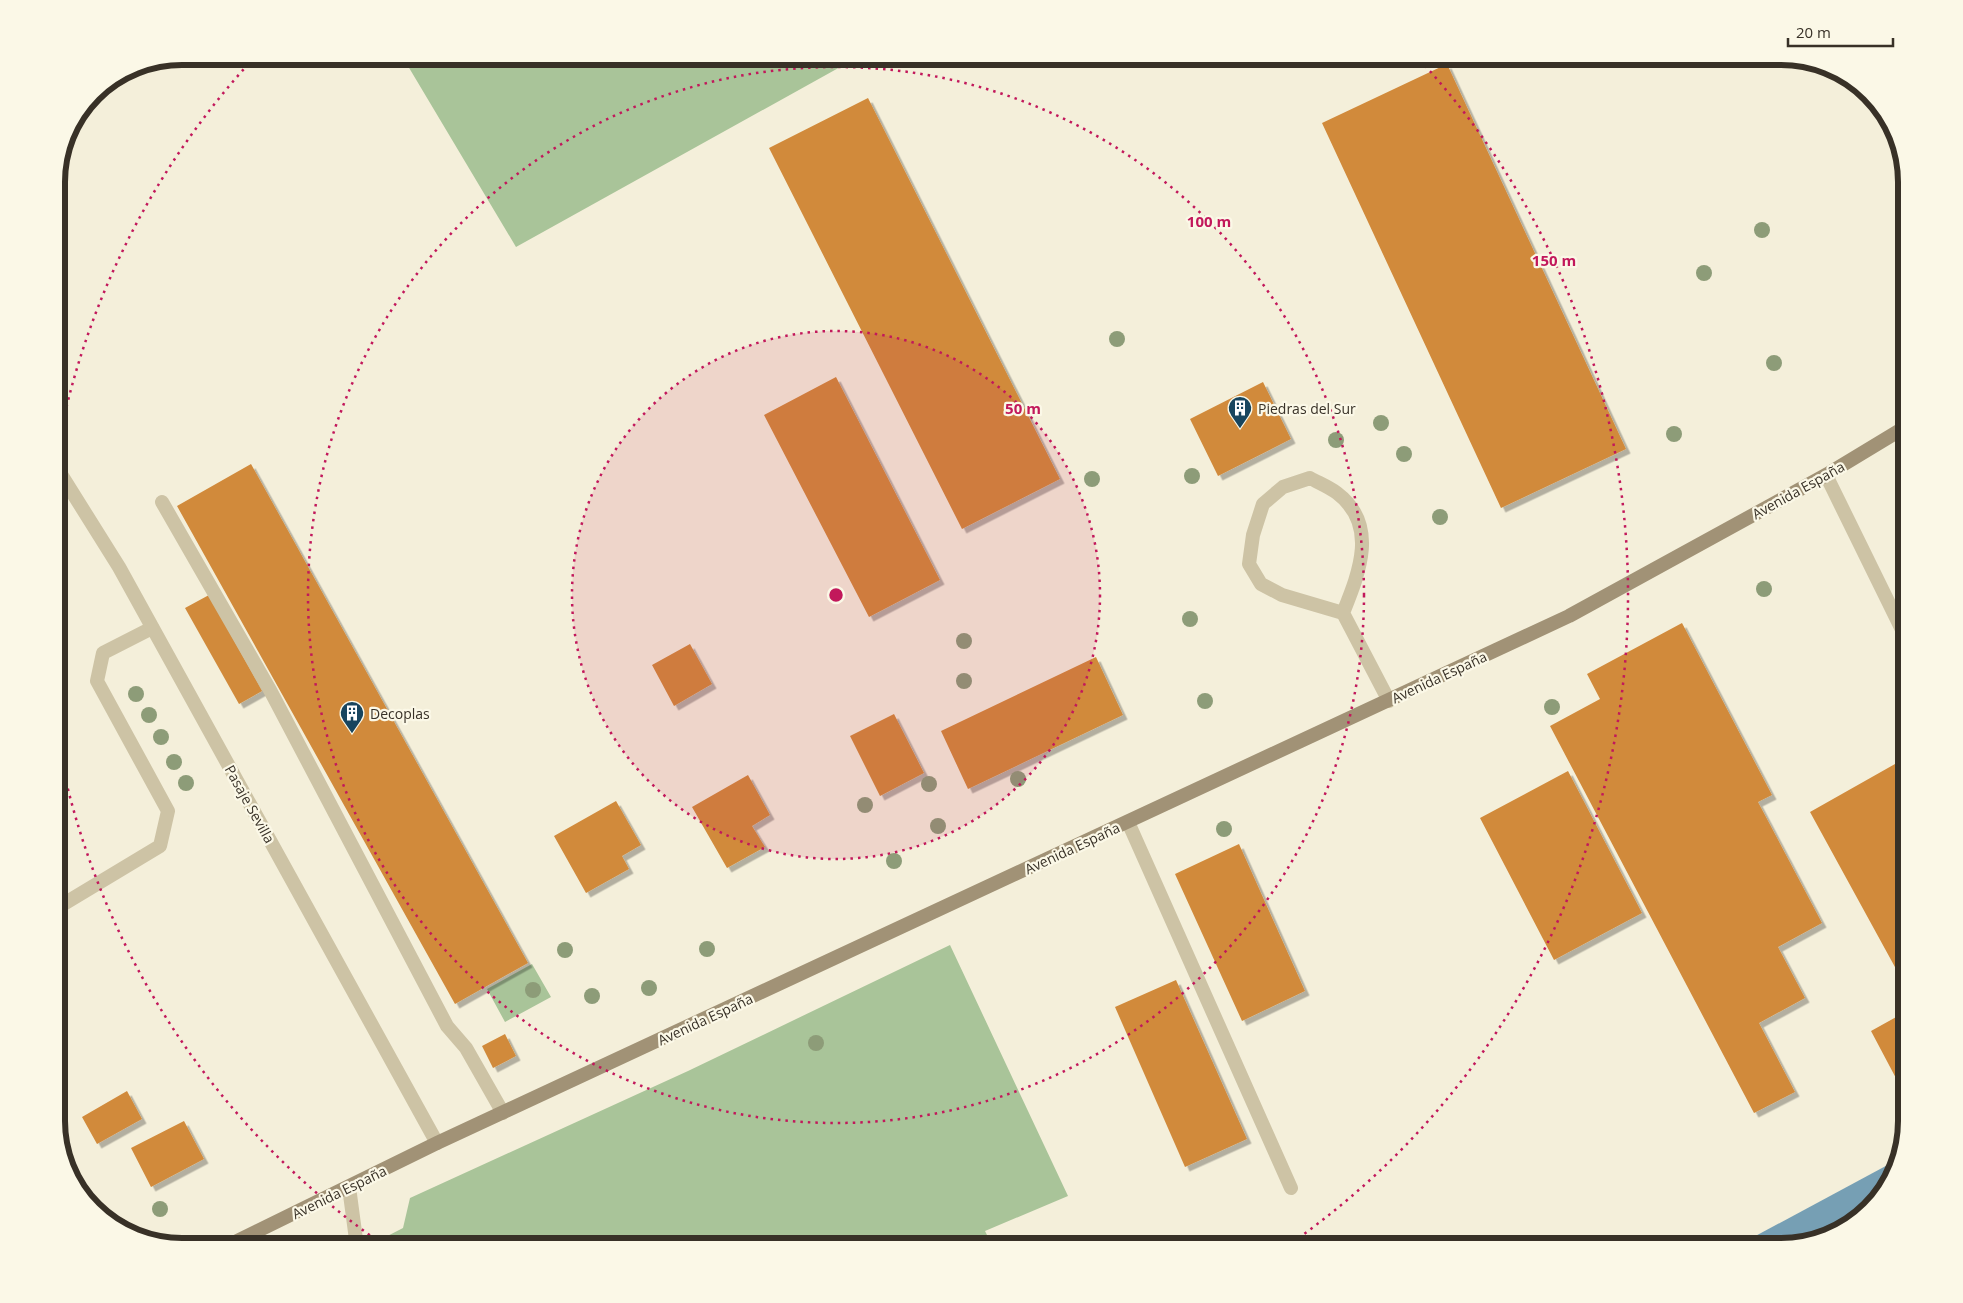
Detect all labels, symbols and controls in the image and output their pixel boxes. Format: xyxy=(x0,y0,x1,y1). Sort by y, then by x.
scale bar xyxy=(1788,15,1893,47)
text: 20 m xyxy=(1796,22,1831,42)
text: 100 m xyxy=(1187,211,1231,231)
text: 150 m xyxy=(1532,250,1576,270)
building icon: Piedras del Sur xyxy=(1227,395,1253,429)
text: 50 m xyxy=(1005,398,1041,418)
place label: Piedras del Sur xyxy=(1258,399,1356,418)
street label: Avenida España xyxy=(1748,457,1848,523)
centre of rings xyxy=(827,586,845,604)
street label: Avenida España xyxy=(1388,647,1490,707)
building icon: Decoplas xyxy=(339,700,365,734)
place label: Decoplas xyxy=(370,704,430,723)
street label: Pasaje Sevilla xyxy=(221,762,279,846)
street label: Avenida España xyxy=(1021,818,1123,878)
street label: Avenida España xyxy=(654,989,756,1049)
street label: Avenida España xyxy=(289,1161,389,1223)

